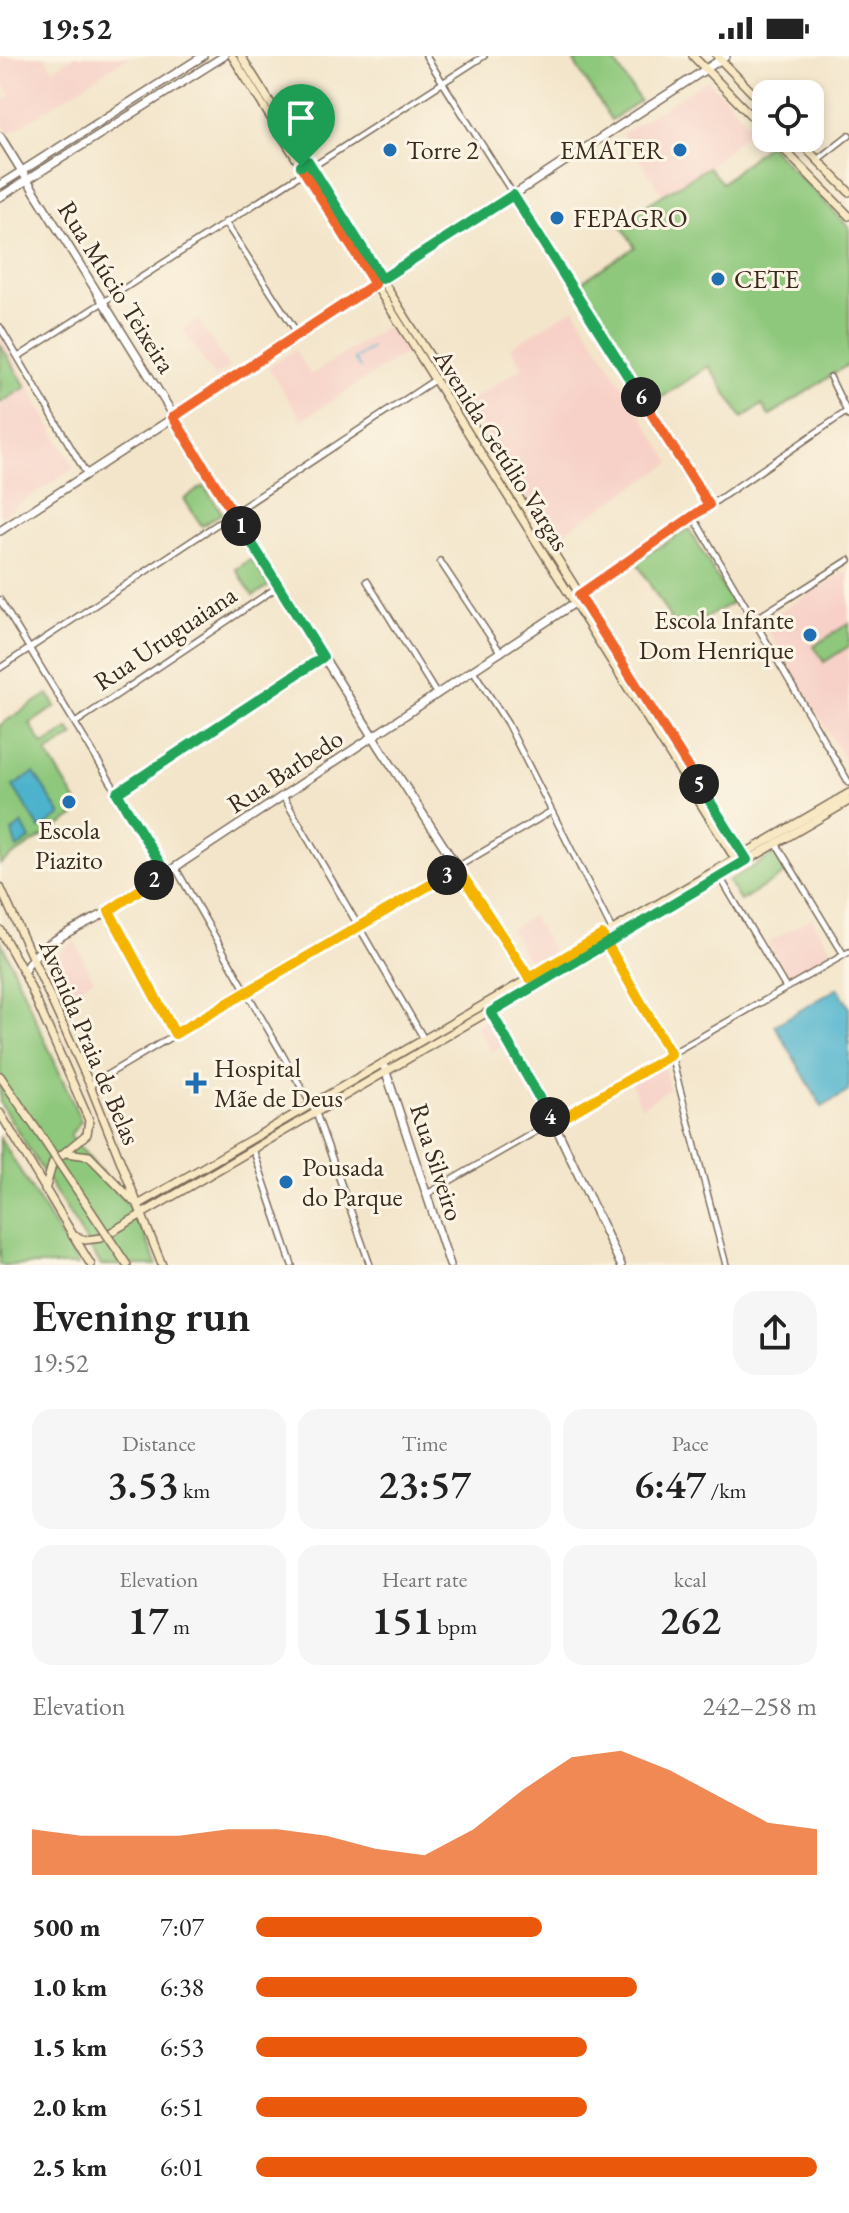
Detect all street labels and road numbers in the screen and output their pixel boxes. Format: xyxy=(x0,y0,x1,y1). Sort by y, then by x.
street label: Rua Múcio Teixeira xyxy=(50,194,184,380)
street label: Avenida Getúlio Vargas xyxy=(426,342,578,557)
street label: Rua Uruguaiana xyxy=(87,577,244,698)
street label: Rua Barbedo xyxy=(221,721,349,821)
street label: Avenida Praia de Belas xyxy=(31,933,149,1150)
street label: Rua Silveiro xyxy=(402,1099,472,1225)

